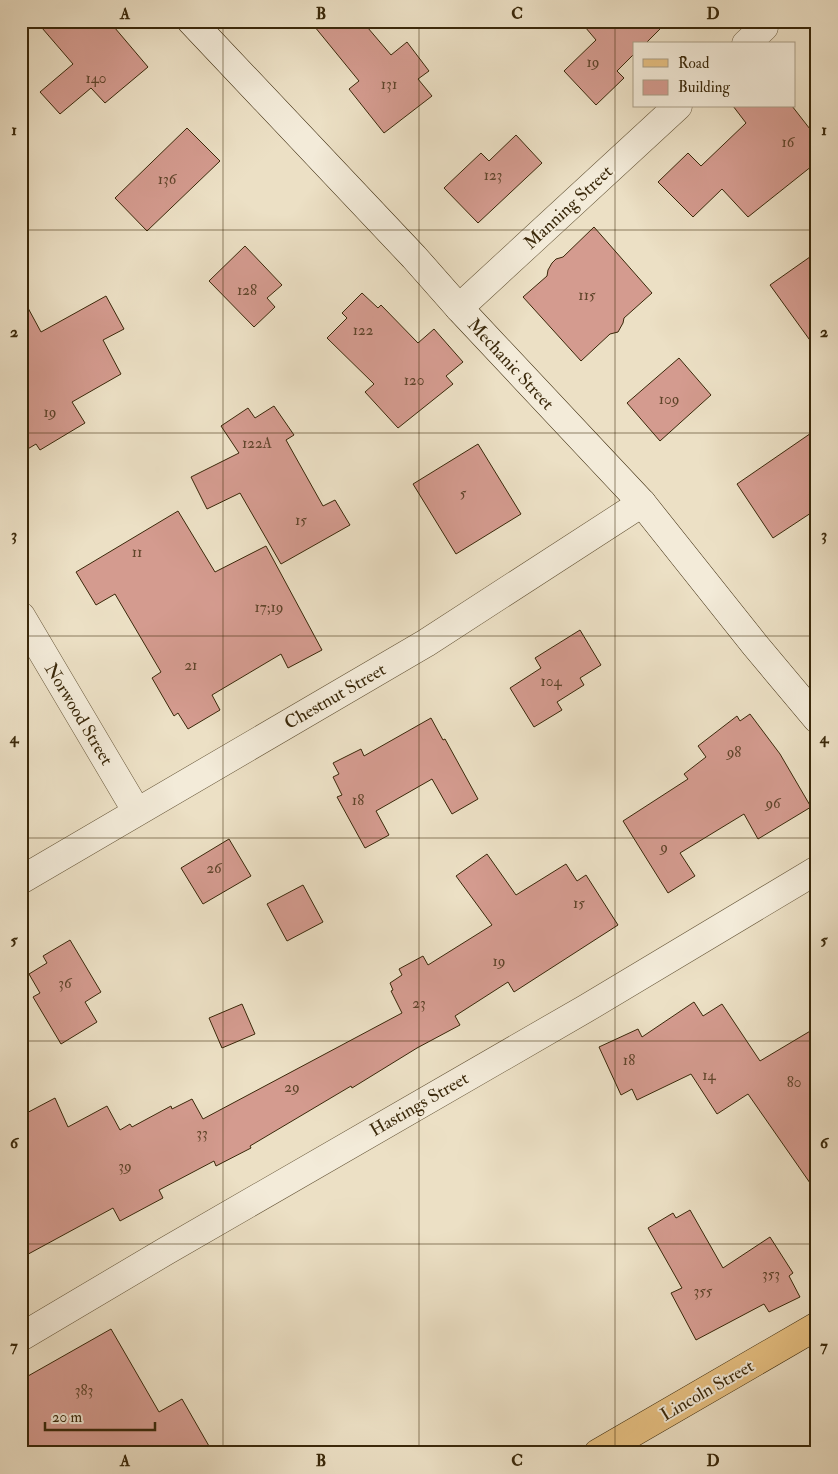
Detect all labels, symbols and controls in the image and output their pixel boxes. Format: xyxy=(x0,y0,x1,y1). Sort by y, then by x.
text: A xyxy=(119,4,131,24)
text: B xyxy=(316,4,326,24)
text: C xyxy=(511,4,523,24)
text: D xyxy=(706,4,720,24)
legend xyxy=(633,42,796,108)
house number: 19 xyxy=(587,53,599,72)
text: Road xyxy=(678,54,710,73)
house number: 140 xyxy=(85,69,107,88)
house number: 131 xyxy=(381,75,397,94)
text: Building xyxy=(678,78,730,97)
text: 1 xyxy=(11,120,17,140)
text: 1 xyxy=(821,120,827,140)
house number: 16 xyxy=(782,133,796,152)
street label: Manning Street xyxy=(519,160,618,254)
house number: 123 xyxy=(484,166,502,185)
house number: 136 xyxy=(158,170,178,189)
house number: 128 xyxy=(237,281,257,300)
house number: 115 xyxy=(578,286,596,305)
street label: Mechanic Street xyxy=(462,314,559,415)
house number: 122 xyxy=(353,321,374,340)
text: 2 xyxy=(10,322,18,342)
text: 2 xyxy=(820,322,828,342)
house number: 120 xyxy=(404,371,424,390)
house number: 109 xyxy=(659,390,679,409)
house number: 19 xyxy=(44,403,56,422)
house number: 122A xyxy=(242,434,273,453)
house number: 5 xyxy=(460,484,467,503)
house number: 15 xyxy=(295,511,307,530)
text: 3 xyxy=(11,525,17,545)
text: 3 xyxy=(821,525,827,545)
house number: 11 xyxy=(132,543,142,562)
house number: 17;19 xyxy=(255,598,284,617)
house number: 21 xyxy=(185,656,197,675)
street label: Chestnut Street xyxy=(280,658,390,735)
street label: Norwood Street xyxy=(39,659,118,770)
house number: 104 xyxy=(541,672,562,691)
text: 4 xyxy=(9,728,20,748)
text: 4 xyxy=(819,728,830,748)
house number: 98 xyxy=(726,743,741,762)
house number: 18 xyxy=(352,791,364,810)
house number: 96 xyxy=(764,794,782,813)
house number: 9 xyxy=(659,838,668,857)
house number: 26 xyxy=(206,859,223,878)
house number: 15 xyxy=(573,894,585,913)
text: 5 xyxy=(10,930,18,950)
text: 5 xyxy=(820,930,828,950)
house number: 19 xyxy=(493,952,505,971)
house number: 36 xyxy=(58,974,73,993)
house number: 23 xyxy=(412,994,426,1013)
house number: 18 xyxy=(623,1051,635,1070)
house number: 14 xyxy=(702,1066,717,1085)
street label: Hastings Street xyxy=(366,1067,473,1142)
house number: 80 xyxy=(787,1073,801,1092)
house number: 29 xyxy=(284,1078,300,1097)
house number: 33 xyxy=(196,1124,208,1143)
text: 6 xyxy=(10,1133,20,1153)
text: 6 xyxy=(820,1133,830,1153)
house number: 39 xyxy=(118,1157,132,1176)
house number: 353 xyxy=(762,1265,780,1284)
house number: 355 xyxy=(694,1282,713,1301)
text: 7 xyxy=(10,1336,18,1356)
text: 7 xyxy=(820,1336,828,1356)
street label: Lincoln Street xyxy=(657,1354,758,1426)
house number: 383 xyxy=(75,1381,93,1400)
scale bar xyxy=(45,1399,155,1431)
text: 20 m xyxy=(52,1408,82,1427)
text: A xyxy=(119,1451,131,1471)
text: B xyxy=(316,1451,326,1471)
text: C xyxy=(511,1451,523,1471)
text: D xyxy=(706,1451,720,1471)

